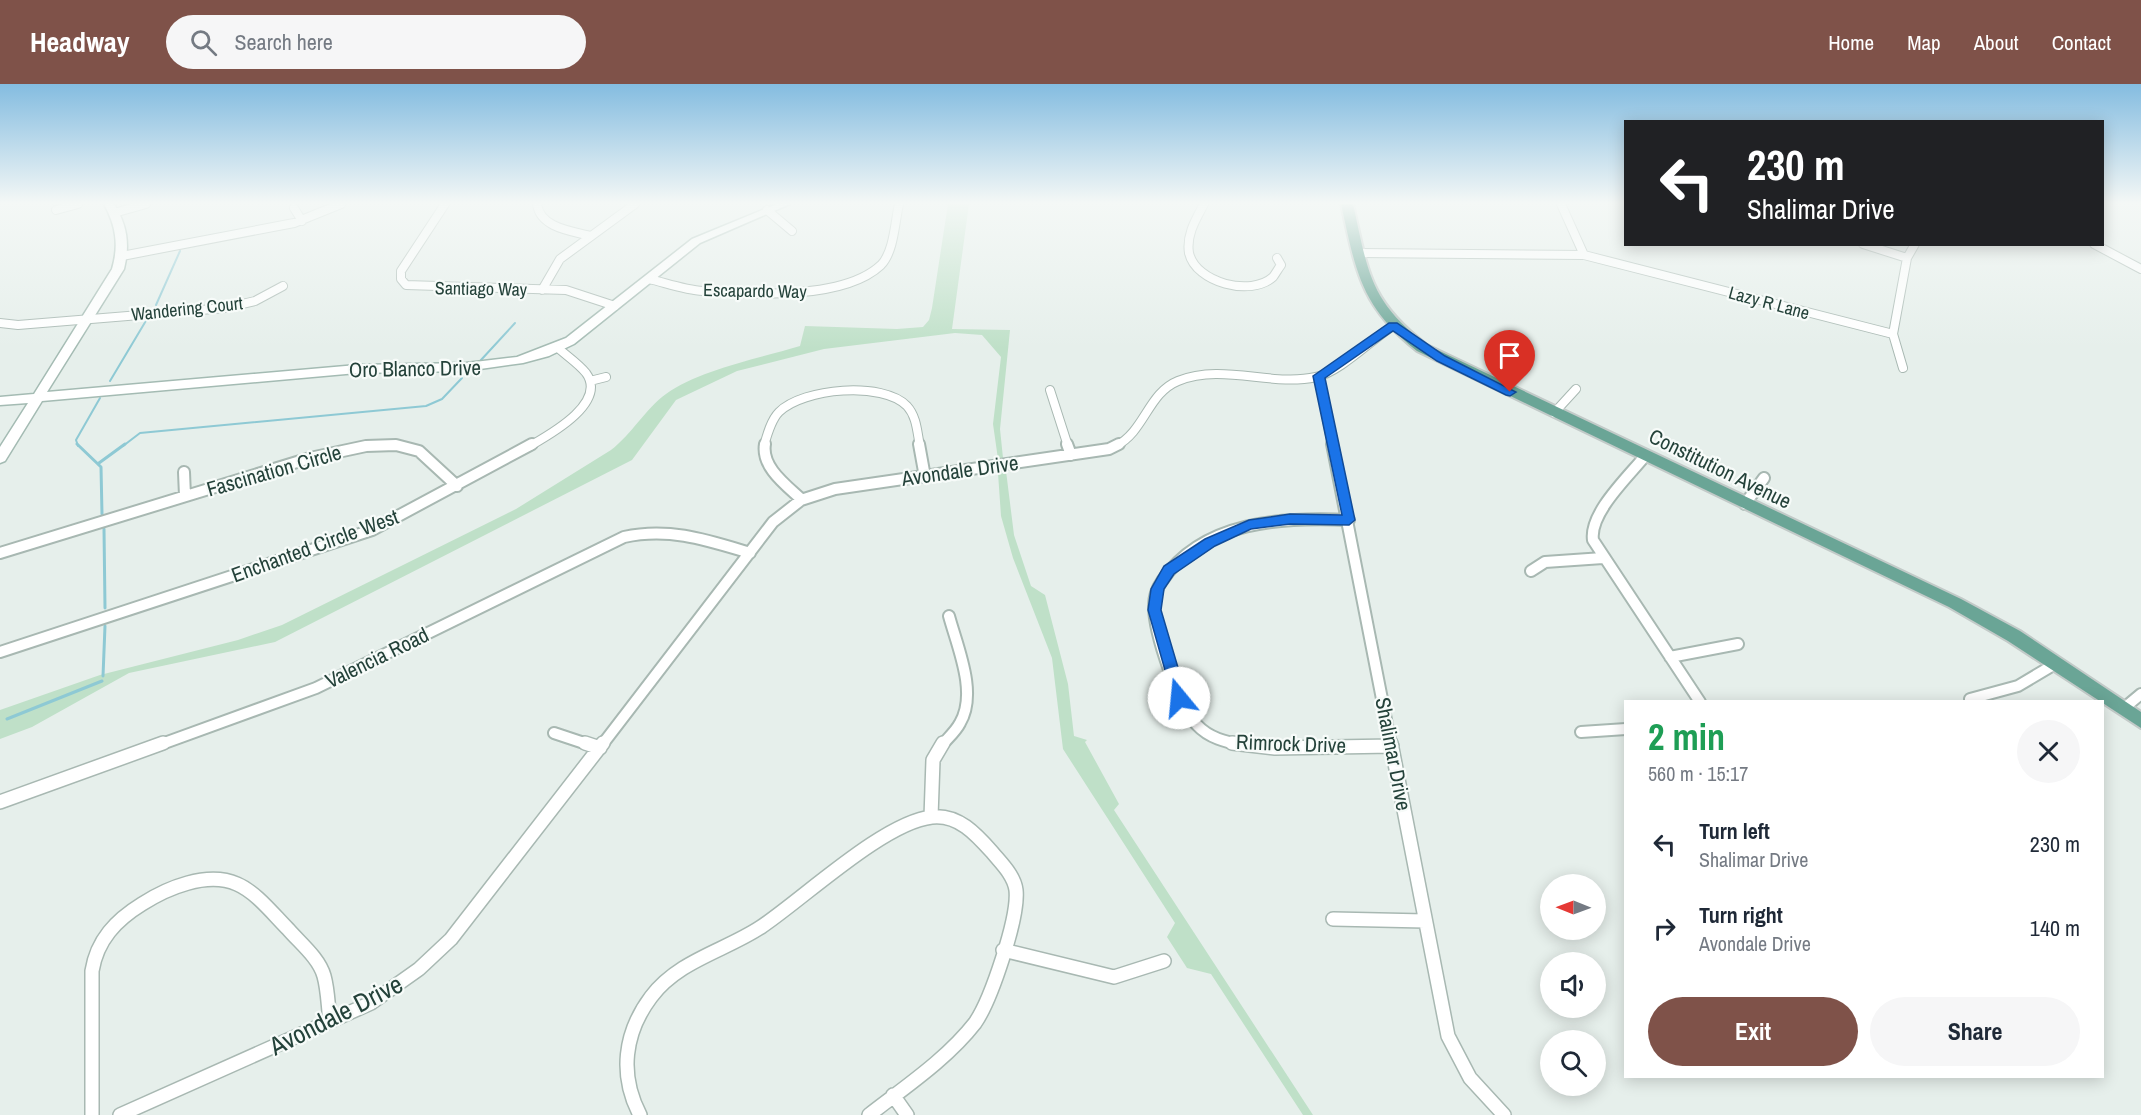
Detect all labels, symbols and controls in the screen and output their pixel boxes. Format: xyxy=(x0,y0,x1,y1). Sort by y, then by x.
search box xyxy=(166,15,586,69)
text: Headway xyxy=(30,23,130,61)
icon: search xyxy=(187,26,220,59)
text: Search here xyxy=(235,27,333,57)
text: Home xyxy=(1828,28,1874,57)
text: Map xyxy=(1907,28,1941,57)
text: About xyxy=(1974,28,2019,57)
text: Contact xyxy=(2052,28,2111,57)
text: 230 m xyxy=(1747,137,1845,193)
icon: left xyxy=(1648,144,1726,222)
text: Shalimar Drive xyxy=(1747,191,1895,227)
street label: Santiago Way xyxy=(435,275,528,302)
street label: Escapardo Way xyxy=(703,277,808,304)
street label: Lazy R Lane xyxy=(1726,280,1812,325)
street label: Wandering Court xyxy=(130,290,244,327)
pin xyxy=(1484,330,1535,392)
icon: arrive xyxy=(1493,339,1526,372)
street label: Oro Blanco Drive xyxy=(349,353,481,384)
street label: Constitution Avenue xyxy=(1644,422,1796,516)
street label: Fascination Circle xyxy=(203,437,345,504)
street label: Avondale Drive xyxy=(899,448,1020,493)
street label: Enchanted Circle West xyxy=(227,502,403,589)
street label: Valencia Road xyxy=(320,620,433,695)
position arrow xyxy=(1147,666,1211,730)
street label: Shalimar Drive xyxy=(1368,695,1419,813)
text: 2 min xyxy=(1648,713,1725,761)
button: close xyxy=(2017,720,2080,783)
street label: Rimrock Drive xyxy=(1236,727,1347,760)
text: 560 m · 15:17 xyxy=(1648,760,1748,787)
text: Turn left xyxy=(1699,816,1770,846)
icon: left xyxy=(1648,828,1681,861)
text: 230 m xyxy=(2030,829,2080,859)
text: Shalimar Drive xyxy=(1699,846,1808,873)
north arrow xyxy=(1540,874,1606,940)
map controls xyxy=(1540,874,1606,1096)
text: Turn right xyxy=(1699,900,1783,930)
icon: right xyxy=(1648,912,1681,945)
text: 140 m xyxy=(2030,913,2080,943)
text: Avondale Drive xyxy=(1699,930,1811,957)
button: sound xyxy=(1540,952,1606,1018)
street label: Avondale Drive xyxy=(262,966,408,1064)
button: Exit xyxy=(1648,997,1858,1066)
button: Share xyxy=(1870,997,2080,1066)
button: search xyxy=(1540,1030,1606,1096)

